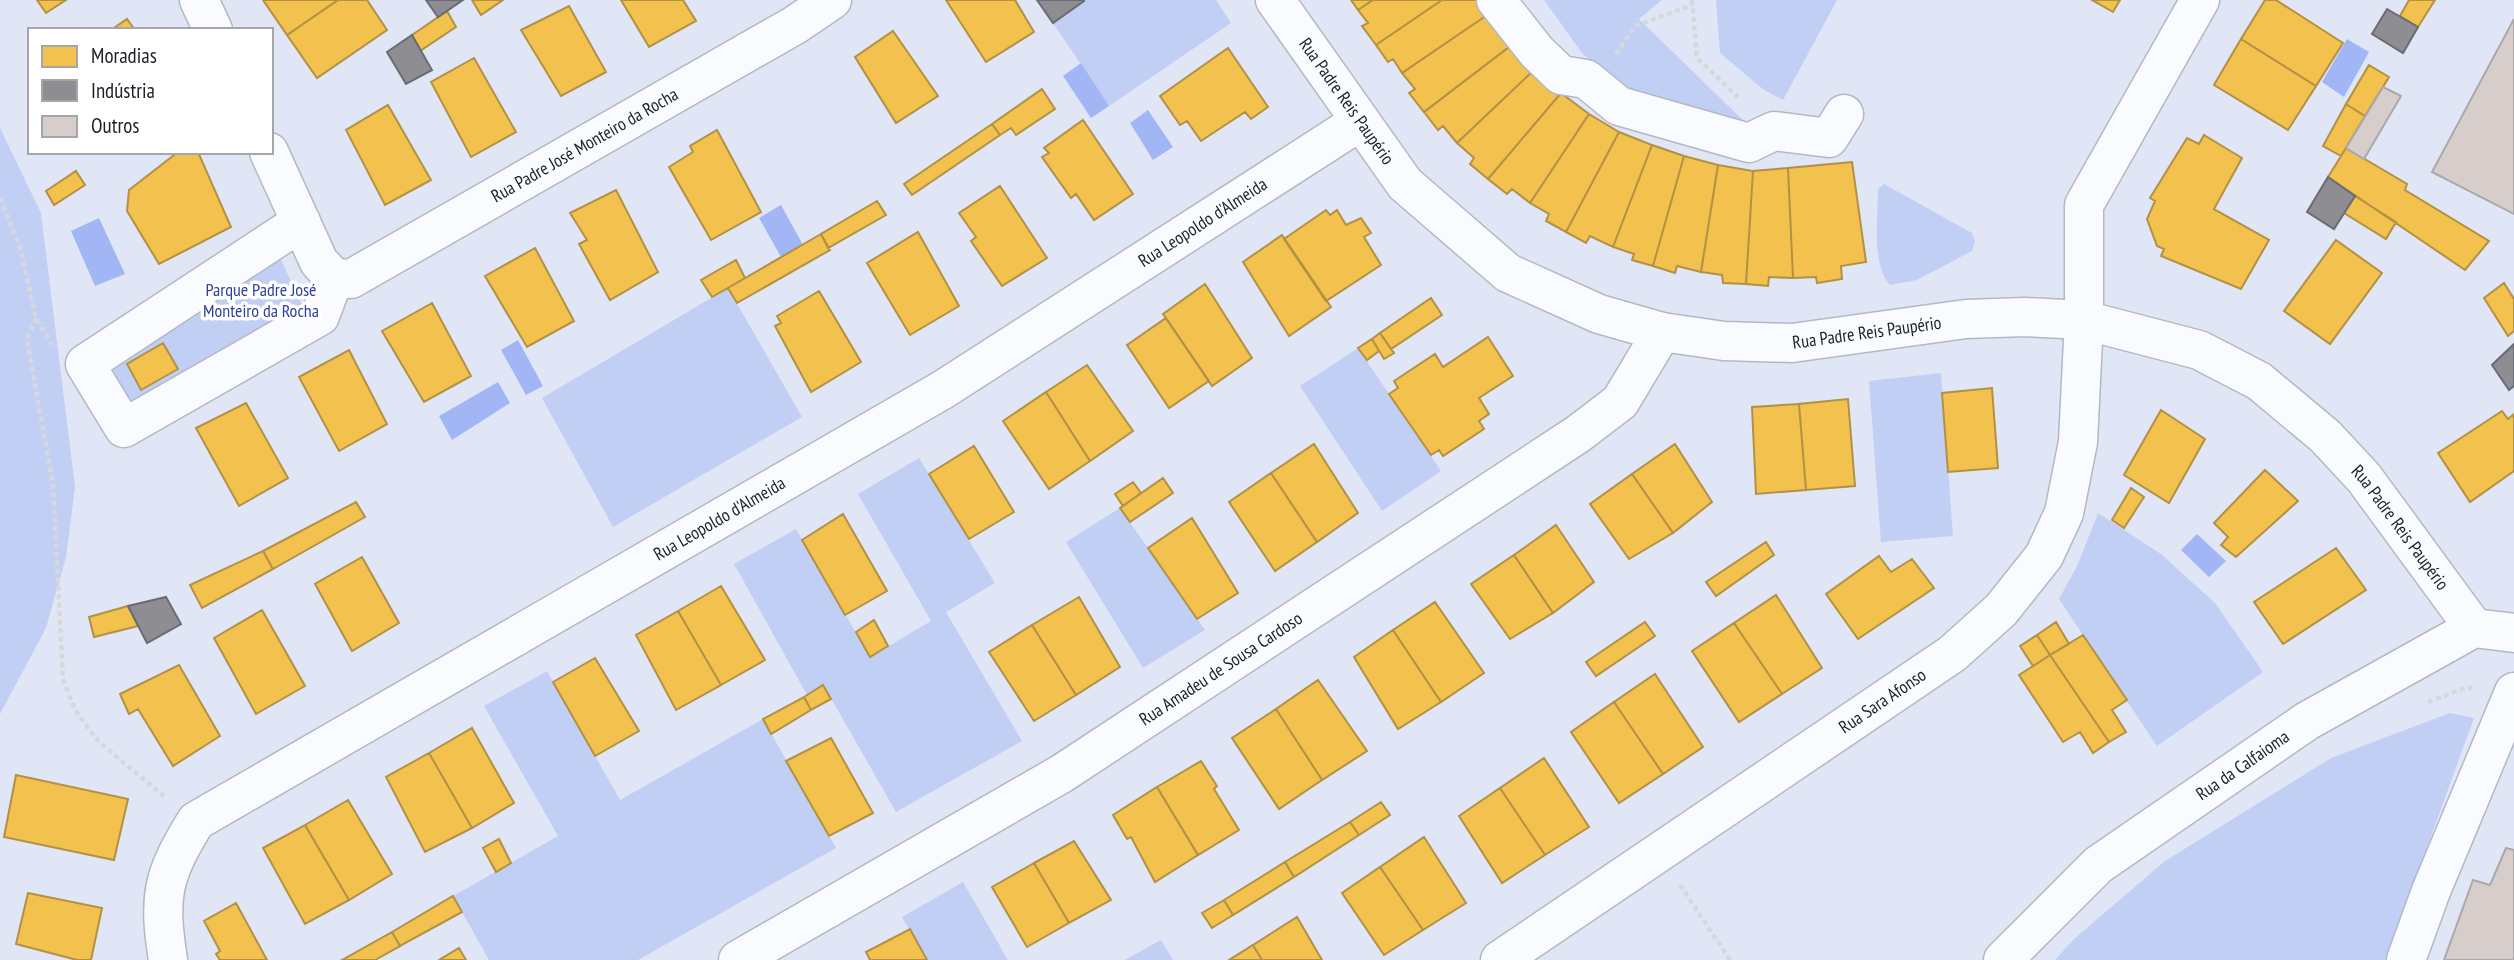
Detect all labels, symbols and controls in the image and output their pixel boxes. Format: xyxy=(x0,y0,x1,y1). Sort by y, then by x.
legend xyxy=(28,28,273,154)
street label: Rua Padre Reis Paupério xyxy=(1294,33,1400,169)
text: Moradias xyxy=(91,42,157,69)
text: Indústria xyxy=(91,77,155,104)
street label: Rua Padre José Monteiro da Rocha xyxy=(487,82,682,207)
text: Outros xyxy=(91,112,139,139)
street label: Rua Leopoldo d'Almeida xyxy=(1134,172,1271,272)
park label: Parque Padre José Monteiro da Rocha xyxy=(203,278,319,322)
street label: Rua Padre Reis Paupério xyxy=(1791,311,1943,354)
street label: Rua Padre Reis Paupério xyxy=(2347,460,2454,595)
street label: Rua Leopoldo d'Almeida xyxy=(649,471,789,565)
street label: Rua Amadeu de Sousa Cardoso xyxy=(1135,606,1307,730)
street label: Rua Sara Afonso xyxy=(1834,663,1931,738)
street label: Rua da Calfaioma xyxy=(2191,725,2293,805)

